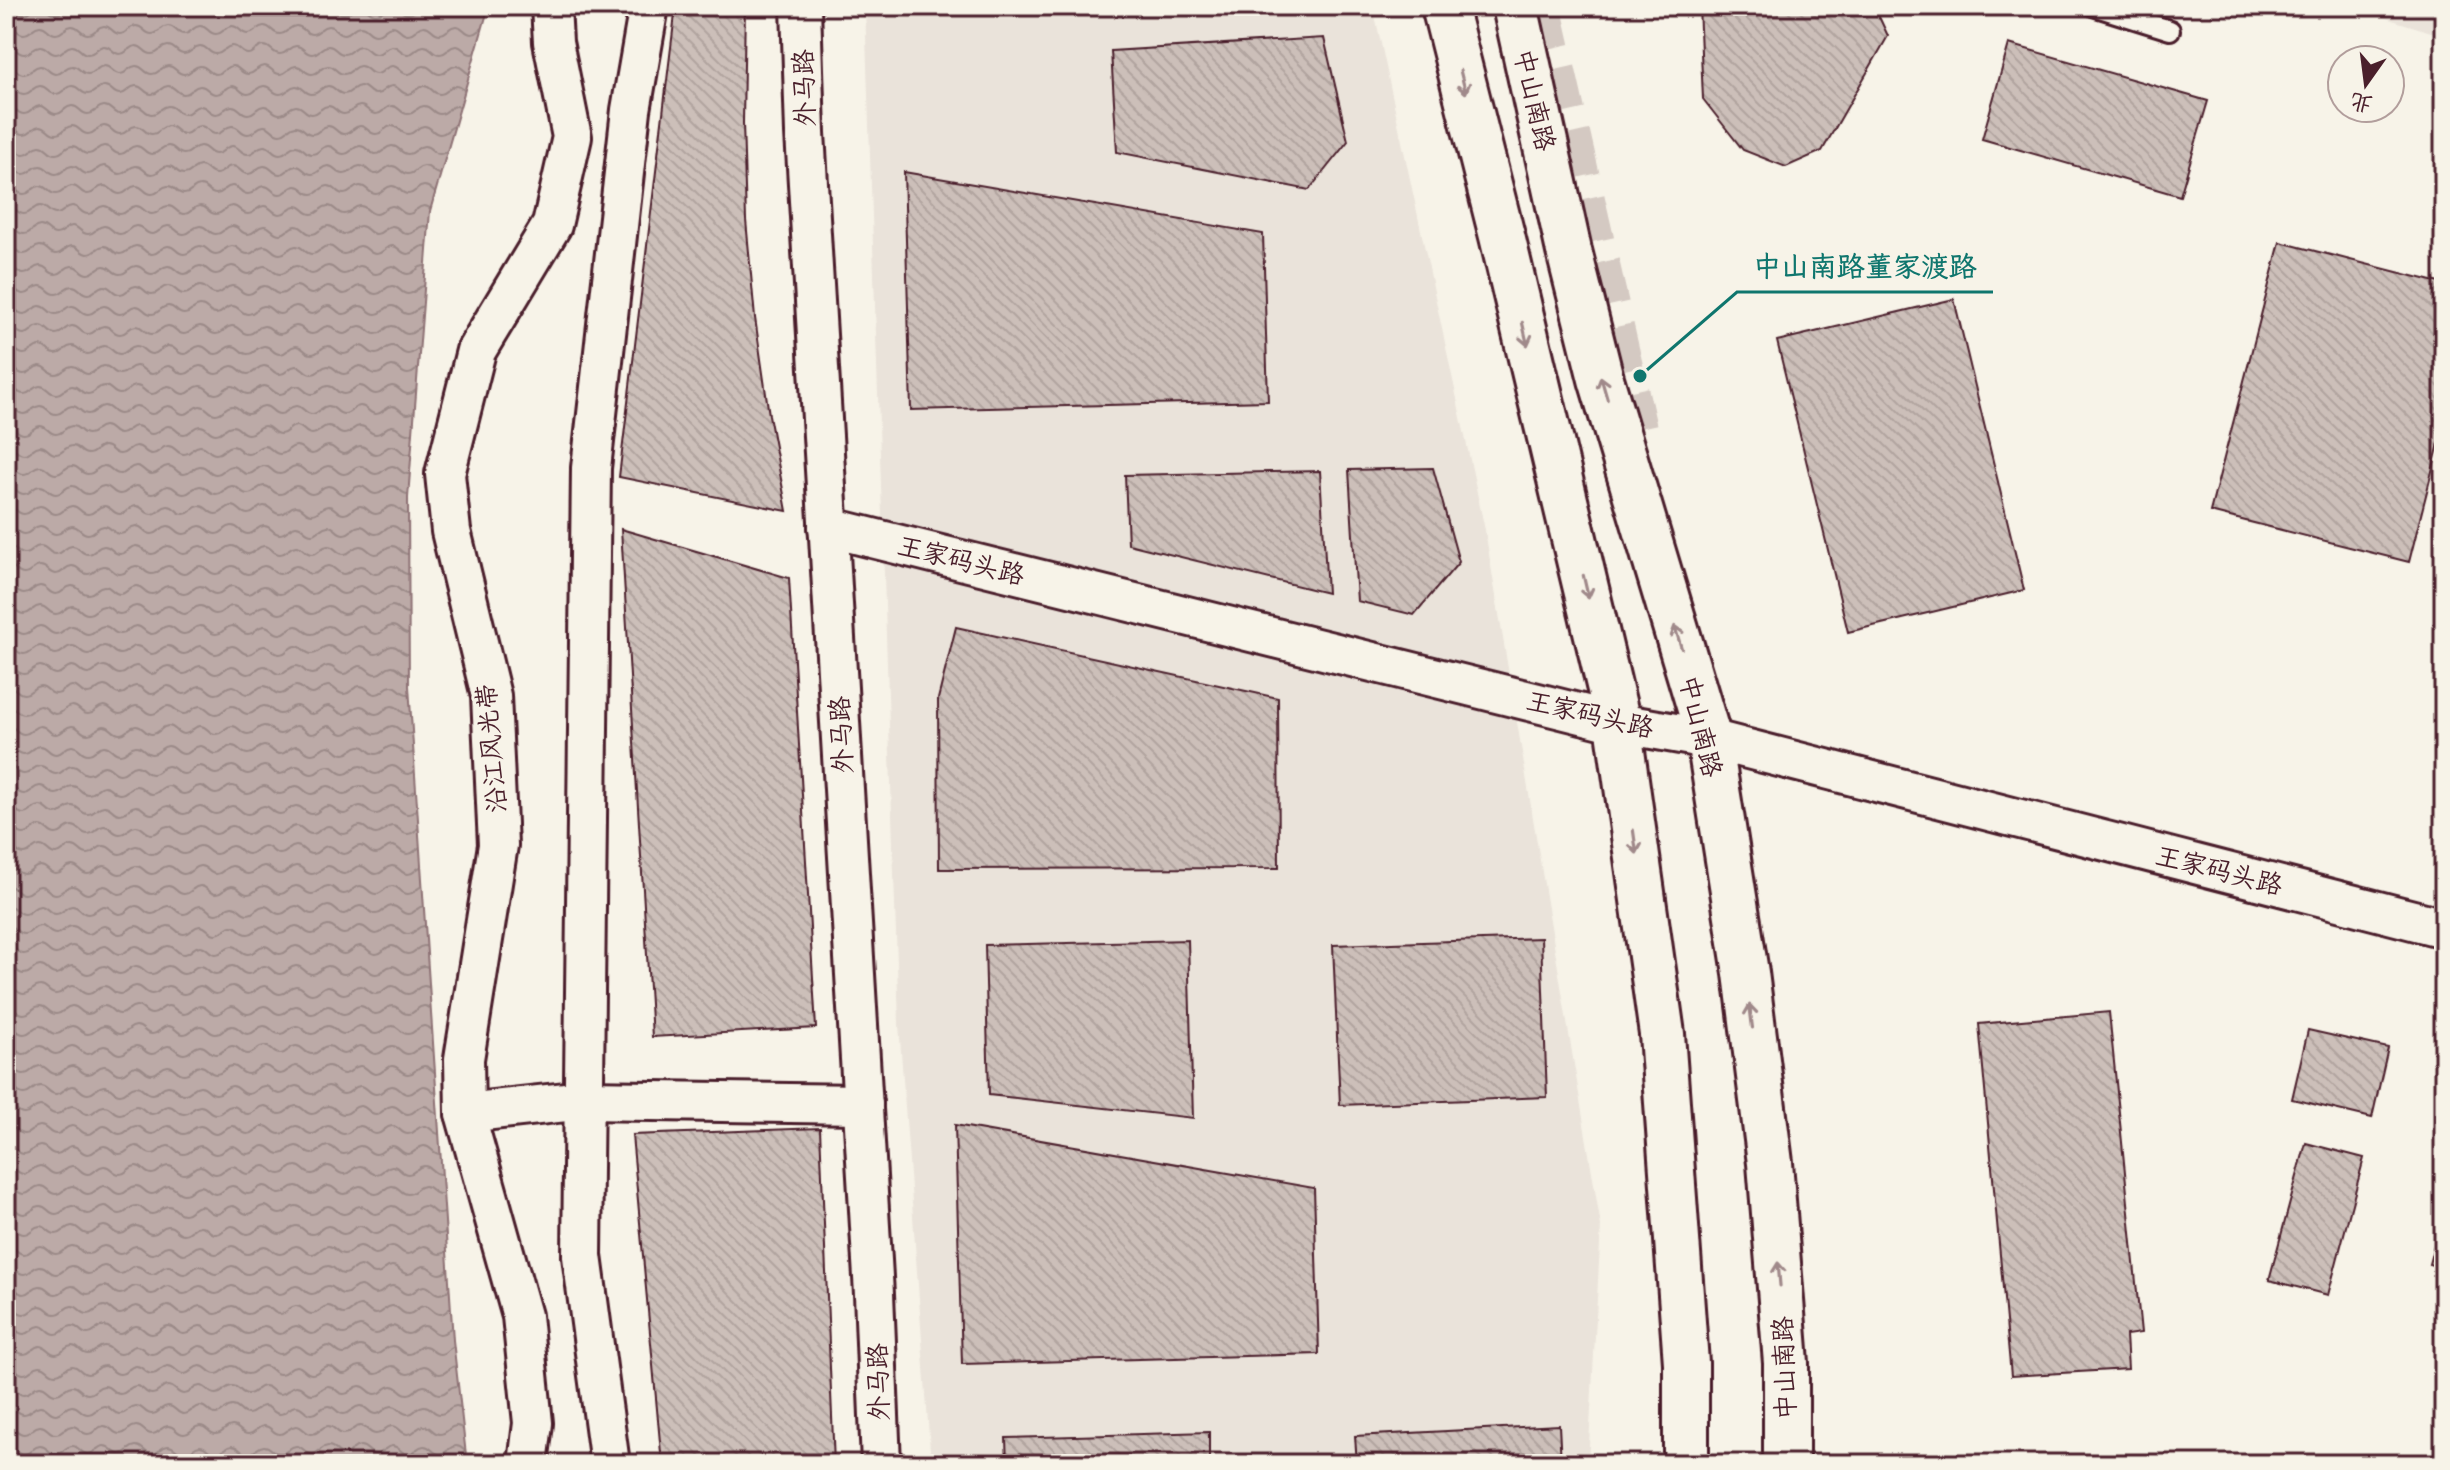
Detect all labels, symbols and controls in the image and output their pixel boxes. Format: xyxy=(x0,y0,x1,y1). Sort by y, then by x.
north arrow xyxy=(2326,44,2406,124)
street label: 中山南路 xyxy=(1508,46,1562,154)
street label: 外马路 xyxy=(787,48,821,128)
one-way arrow xyxy=(1457,68,1472,94)
text: 北 xyxy=(2347,87,2375,119)
callout: 中山南路董家渡路 xyxy=(1737,240,1993,292)
text: 中山南路董家渡路 xyxy=(1753,249,1977,283)
one-way arrow xyxy=(1519,321,1534,347)
one-way arrow xyxy=(1596,376,1611,402)
street label: 王家码头路 xyxy=(894,529,1028,591)
one-way arrow xyxy=(1579,574,1594,599)
one-way arrow xyxy=(1670,625,1685,651)
street label: 中山南路 xyxy=(1673,672,1729,780)
street label: 沿江风光带 xyxy=(469,682,513,814)
street label: 王家码头路 xyxy=(1523,684,1657,744)
street label: 外马路 xyxy=(823,695,859,775)
one-way arrow xyxy=(1628,829,1643,854)
street label: 王家码头路 xyxy=(2152,839,2286,901)
one-way arrow xyxy=(1743,1004,1758,1029)
one-way arrow xyxy=(1771,1261,1786,1288)
street label: 中山南路 xyxy=(1766,1315,1802,1421)
street label: 外马路 xyxy=(861,1342,895,1422)

